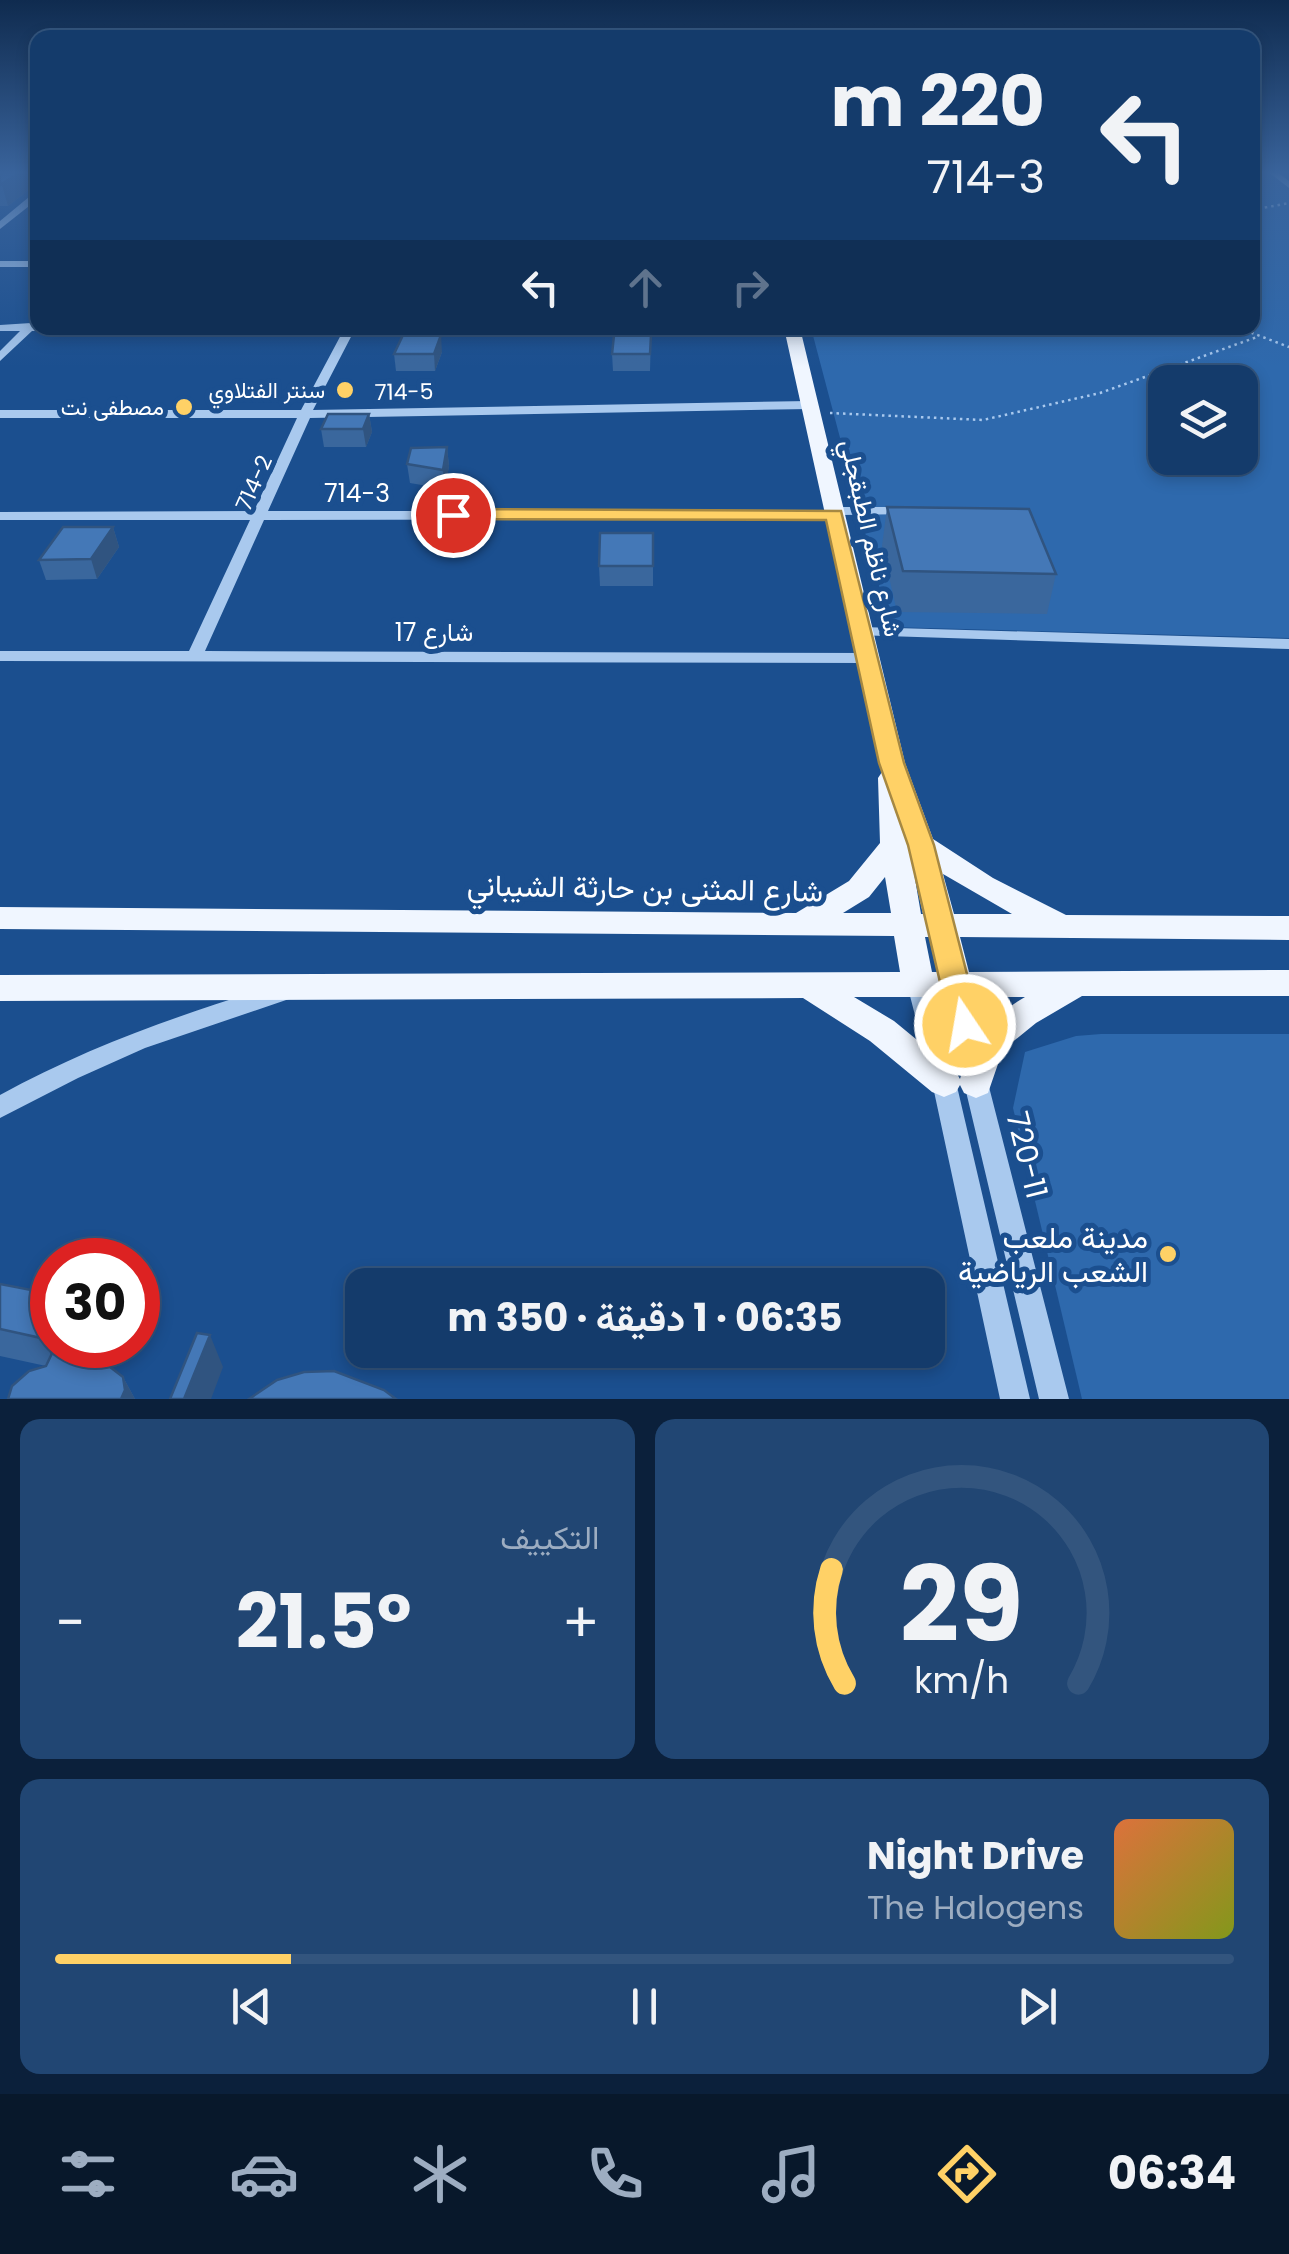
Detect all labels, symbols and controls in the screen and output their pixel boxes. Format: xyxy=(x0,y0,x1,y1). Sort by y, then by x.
text: 220 m xyxy=(830,52,1045,151)
icon: left xyxy=(1080,70,1210,200)
text: 714-3 xyxy=(926,146,1045,209)
icon: left xyxy=(513,260,568,315)
icon: ahead xyxy=(618,260,673,315)
icon: right xyxy=(723,260,778,315)
map controls xyxy=(1148,365,1258,475)
button: layers xyxy=(1148,365,1258,475)
place label: سنتر الفتلاوي xyxy=(209,375,325,409)
street label: 714-5 xyxy=(374,376,434,408)
marker: سنتر الفتلاوي xyxy=(334,379,356,401)
place label: مصطفى نت xyxy=(61,392,164,423)
marker: مصطفى نت xyxy=(173,396,195,418)
street label: شارع ناظم الطبقجلي xyxy=(828,436,911,641)
street label: 714-2 xyxy=(228,450,280,516)
pin xyxy=(411,473,496,558)
street label: 714-3 xyxy=(324,476,390,511)
icon: arrive xyxy=(426,488,481,543)
street label: شارع 17 xyxy=(395,615,473,650)
street label: شارع المثنى بن حارثة الشيباني xyxy=(466,863,824,916)
position arrow xyxy=(913,973,1017,1077)
street label: 720-11 xyxy=(995,1107,1059,1203)
place label: مدينة ملعب الشعب الرياضية xyxy=(958,1216,1148,1293)
speed limit sign: 30 xyxy=(30,1238,160,1368)
marker: مدينة ملعب الشعب الرياضية xyxy=(1157,1243,1179,1265)
text: 06:35 · 1 دقيقة · 350 m xyxy=(447,1291,843,1344)
text: التكييف xyxy=(500,1515,600,1560)
text: 29 xyxy=(900,1532,1023,1677)
text: 21.5° xyxy=(236,1569,411,1674)
text: − xyxy=(55,1584,85,1661)
text: + xyxy=(562,1584,599,1661)
text: km/h xyxy=(914,1655,1009,1706)
text: Night Drive xyxy=(867,1829,1084,1882)
text: The Halogens xyxy=(867,1885,1084,1930)
icon: previous xyxy=(224,1979,279,2034)
icon: pause xyxy=(617,1979,672,2034)
icon: next xyxy=(1010,1979,1065,2034)
icon: filters xyxy=(53,2139,123,2209)
icon: car xyxy=(229,2139,299,2209)
icon: climate xyxy=(405,2139,475,2209)
icon: phone xyxy=(580,2139,650,2209)
icon: music xyxy=(756,2139,826,2209)
icon: directions xyxy=(932,2139,1002,2209)
text: 06:34 xyxy=(1108,2142,1236,2205)

